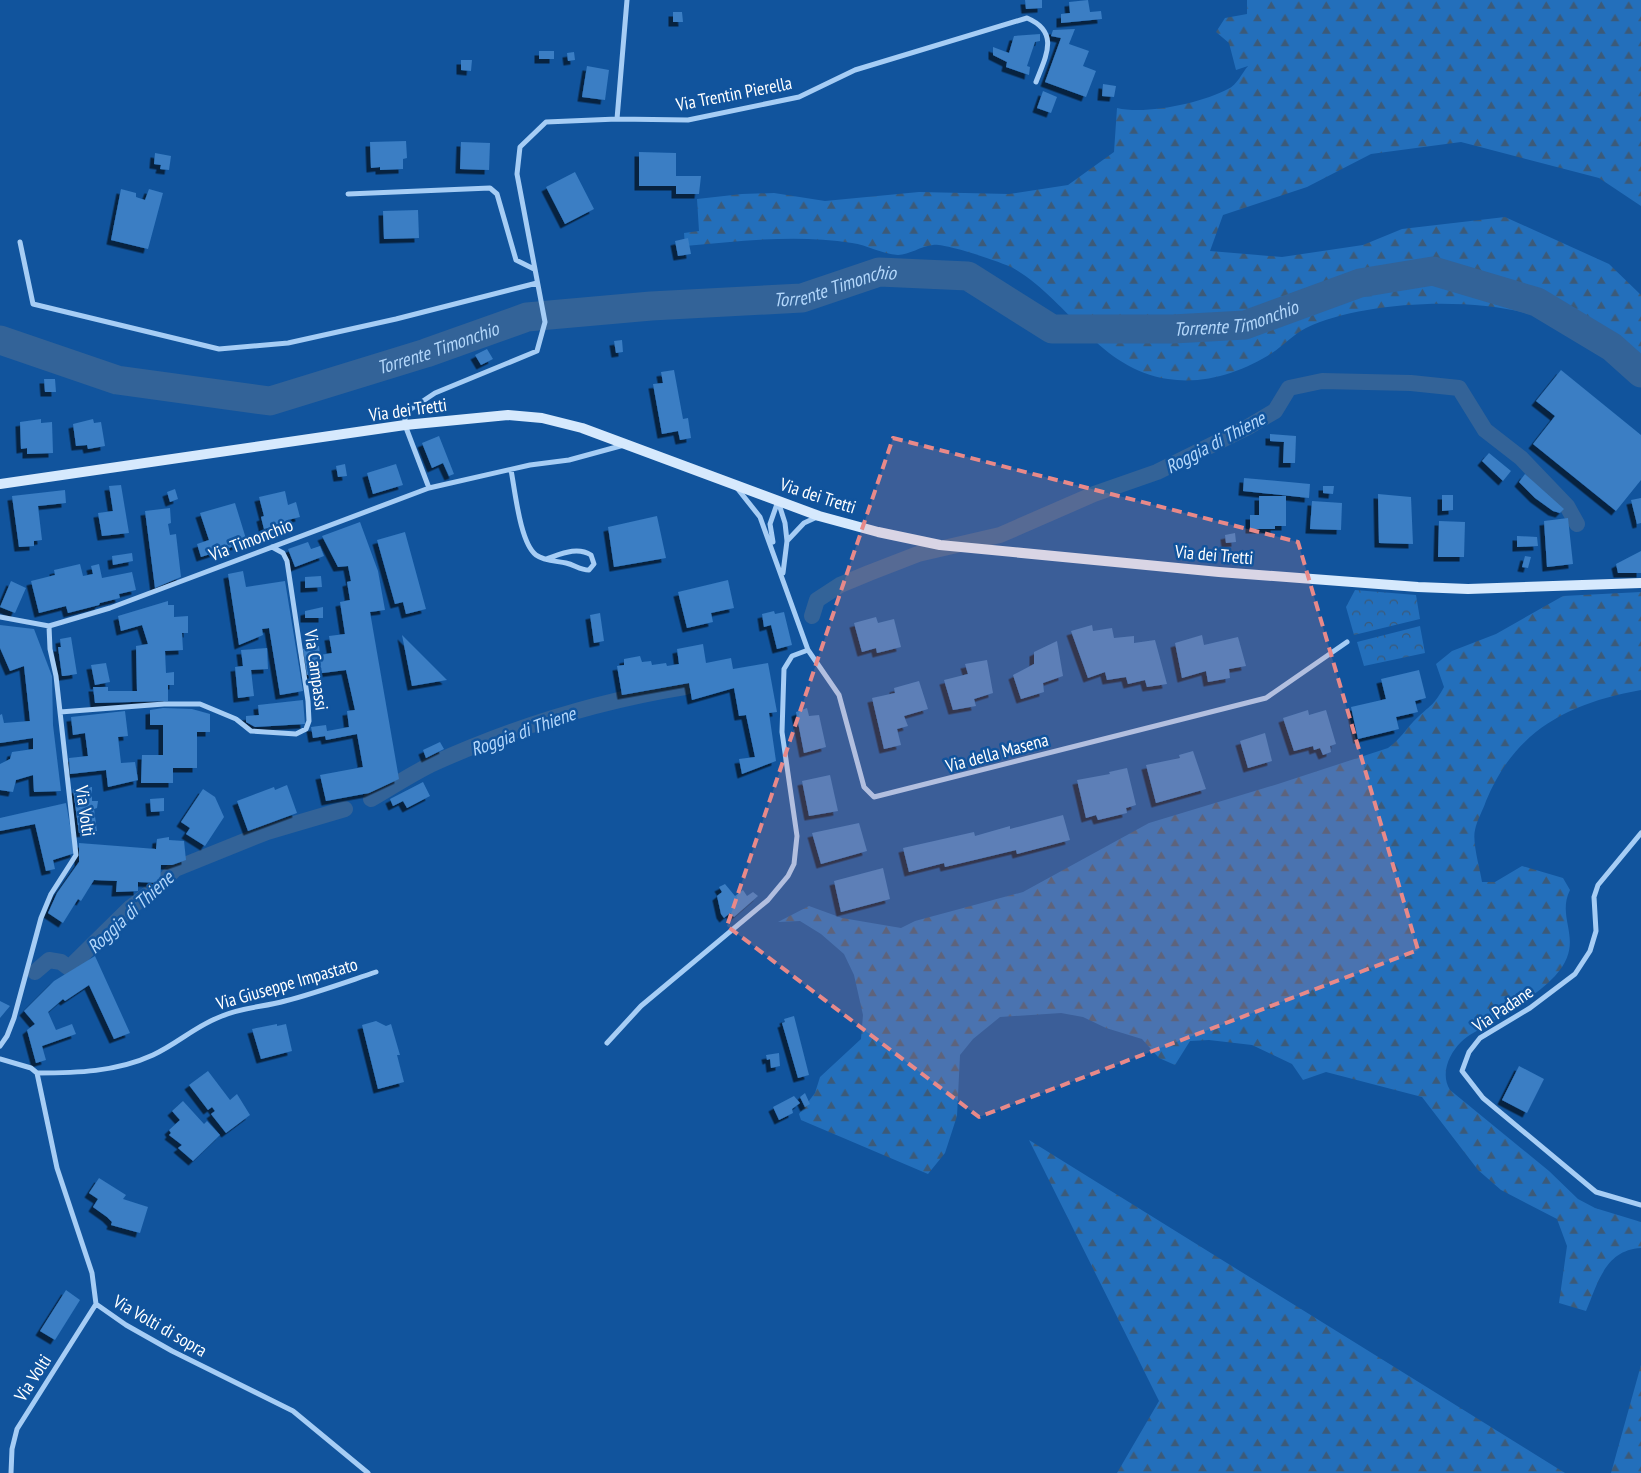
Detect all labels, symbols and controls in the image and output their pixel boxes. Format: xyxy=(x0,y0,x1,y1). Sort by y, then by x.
street label: Via Trentin Pierella xyxy=(673,71,794,116)
water label: Torrente Timonchio xyxy=(773,260,898,312)
water label: Torrente Timonchio xyxy=(1173,294,1303,341)
water label: Torrente Timonchio xyxy=(374,316,503,379)
street label: Via dei Tretti xyxy=(367,393,448,426)
water label: Roggia di Thiene xyxy=(1161,405,1270,478)
street label: Via dei Tretti xyxy=(776,472,859,519)
street label: Via Timonchio xyxy=(205,513,296,566)
street label: Via dei Tretti xyxy=(1173,540,1254,569)
street label: Via Campassi xyxy=(299,627,334,712)
water label: Roggia di Thiene xyxy=(467,701,580,761)
street label: Via della Masena xyxy=(942,728,1051,777)
street label: Via Volti xyxy=(70,783,100,838)
water label: Roggia di Thiene xyxy=(82,865,179,958)
street label: Via Giuseppe Impastato xyxy=(213,952,360,1015)
street label: Via Padane xyxy=(1467,980,1538,1038)
street label: Via Volti di sopra xyxy=(108,1289,211,1362)
street label: Via Volti xyxy=(8,1350,56,1406)

